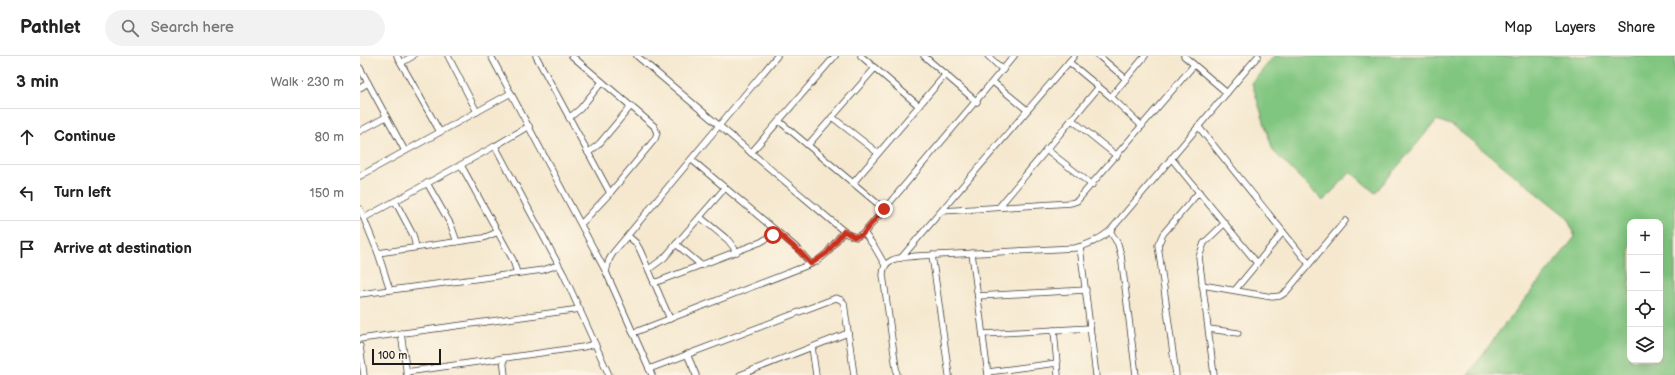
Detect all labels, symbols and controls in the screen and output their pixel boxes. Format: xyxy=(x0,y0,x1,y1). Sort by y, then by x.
search box xyxy=(105,10,385,46)
text: Pathlet xyxy=(20,16,81,39)
icon: search xyxy=(119,17,141,39)
text: Search here xyxy=(151,18,234,37)
text: Map xyxy=(1504,19,1532,36)
text: Layers xyxy=(1554,19,1596,36)
text: Share xyxy=(1618,19,1655,36)
text: 3 min xyxy=(16,72,59,92)
text: Walk · 230 m xyxy=(270,74,344,90)
icon: ahead xyxy=(16,126,38,148)
text: Continue xyxy=(54,127,116,146)
text: 80 m xyxy=(315,129,344,145)
icon: left xyxy=(16,182,38,204)
text: Turn left xyxy=(54,183,111,202)
text: 150 m xyxy=(310,185,344,201)
route end xyxy=(875,200,893,218)
map controls xyxy=(1627,219,1663,363)
button: + xyxy=(1627,219,1663,255)
route start xyxy=(764,226,782,244)
icon: arrive xyxy=(16,238,38,260)
text: Arrive at destination xyxy=(54,239,192,258)
button: − xyxy=(1627,255,1663,291)
button: locate xyxy=(1627,291,1663,327)
button: layers xyxy=(1627,327,1663,363)
scale bar xyxy=(372,347,441,366)
text: 100 m xyxy=(378,349,407,362)

